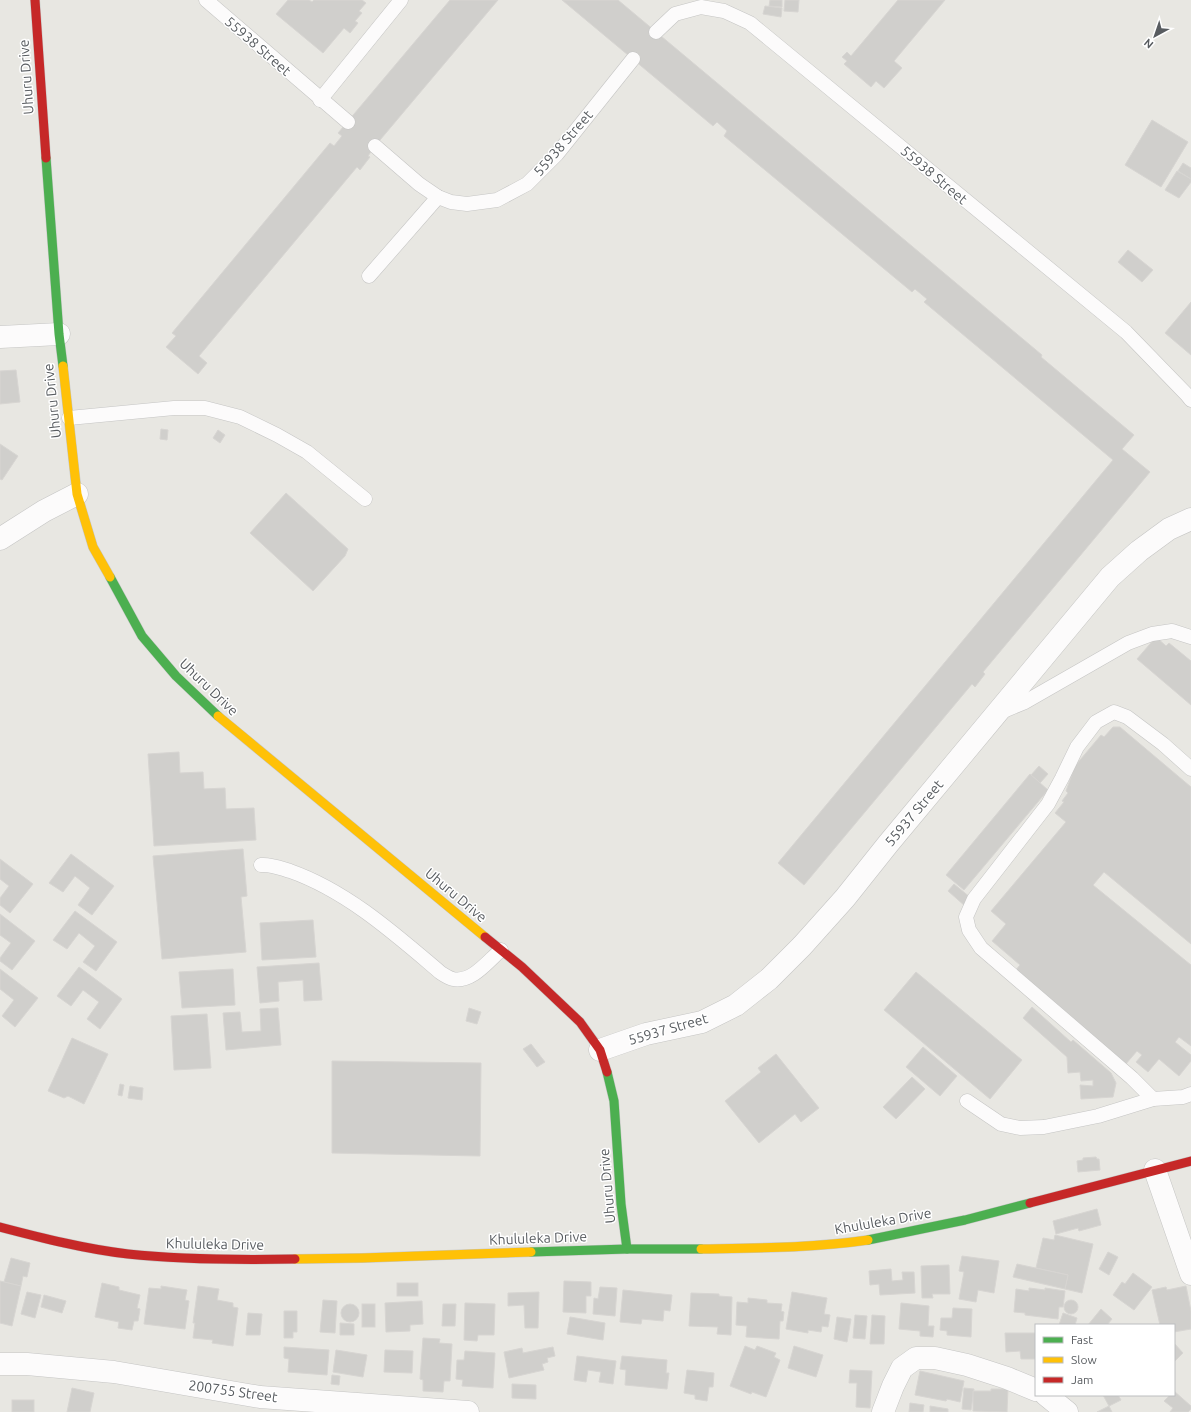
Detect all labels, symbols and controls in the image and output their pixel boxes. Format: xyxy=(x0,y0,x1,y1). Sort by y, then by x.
street label: 55938 Street xyxy=(222,13,294,79)
north arrow xyxy=(1135,16,1175,56)
text: N xyxy=(1142,36,1156,51)
street label: Uhuru Drive xyxy=(15,39,37,115)
street label: 55938 Street xyxy=(530,107,596,179)
street label: 55938 Street xyxy=(898,143,971,208)
street label: Uhuru Drive xyxy=(40,363,64,439)
street label: Uhuru Drive xyxy=(176,655,242,719)
street label: 55937 Street xyxy=(882,776,947,849)
street label: Uhuru Drive xyxy=(422,865,490,925)
street label: 55937 Street xyxy=(626,1010,710,1048)
street label: Uhuru Drive xyxy=(596,1148,618,1224)
street label: Khululeka Drive xyxy=(833,1205,933,1237)
street label: Khululeka Drive xyxy=(489,1228,587,1248)
street label: Khululeka Drive xyxy=(166,1235,264,1253)
legend xyxy=(1035,1324,1175,1396)
text: Fast xyxy=(1071,1333,1093,1346)
text: Slow xyxy=(1071,1353,1097,1366)
text: Jam xyxy=(1071,1373,1093,1386)
street label: 200755 Street xyxy=(187,1377,279,1405)

